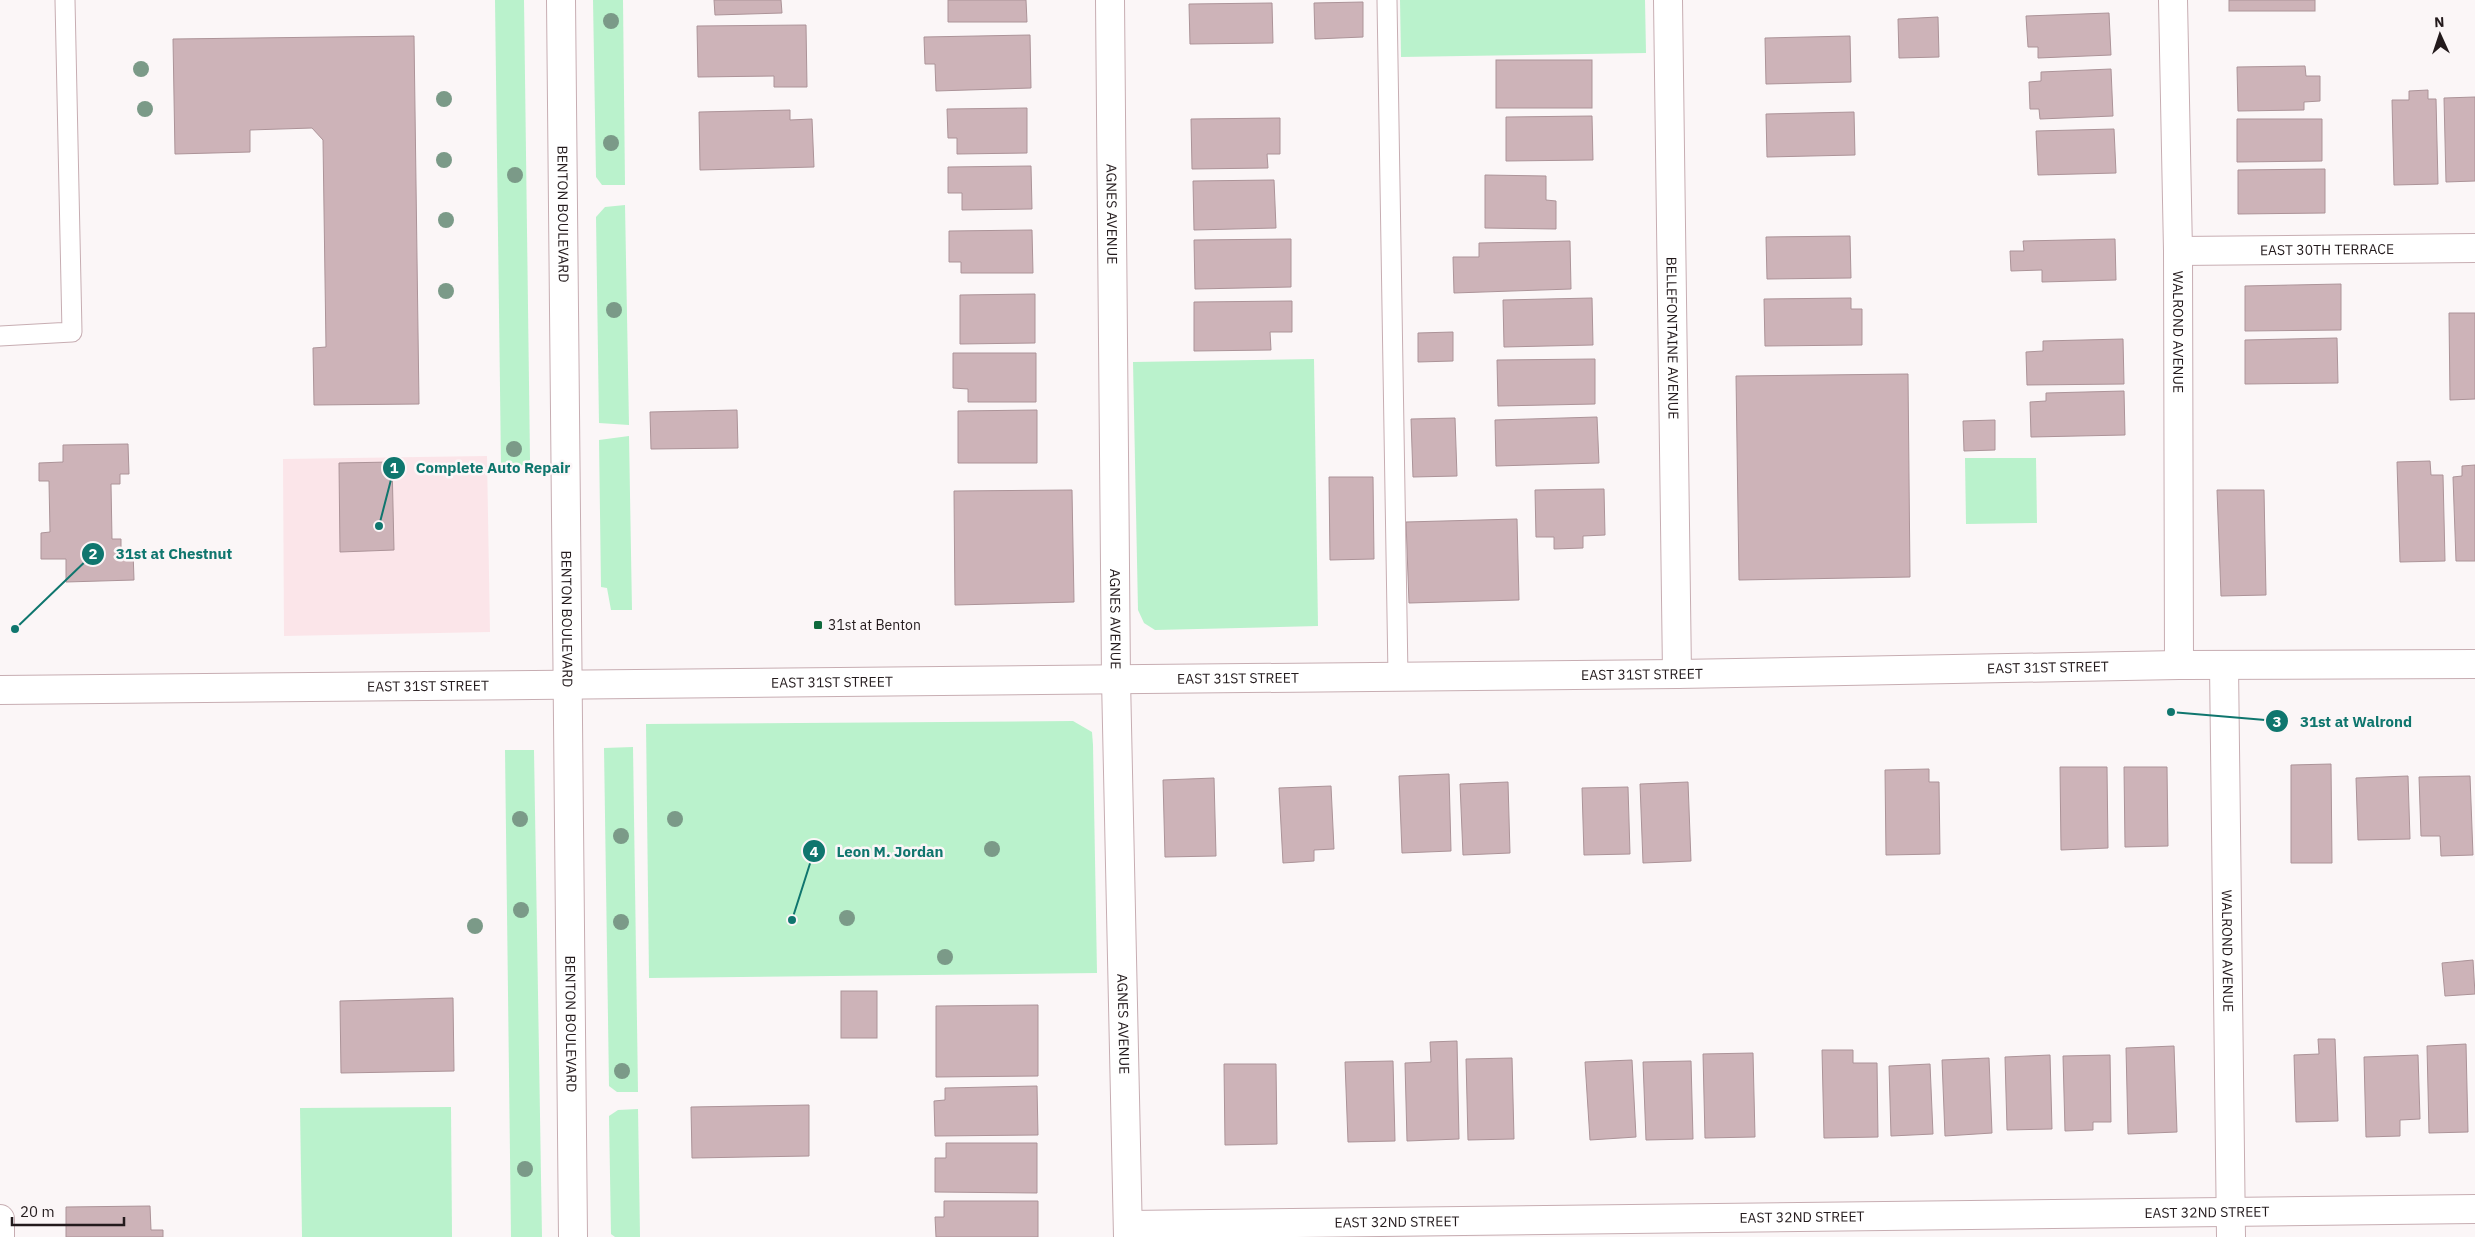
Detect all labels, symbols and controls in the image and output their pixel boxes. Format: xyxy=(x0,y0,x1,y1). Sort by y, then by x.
north arrow xyxy=(2415,10,2465,60)
text: N xyxy=(2434,13,2445,31)
street label: BENTON BOULEVARD xyxy=(553,145,573,283)
street label: AGNES AVENUE xyxy=(1102,164,1121,264)
street label: EAST 30TH TERRACE xyxy=(2260,240,2394,259)
street label: BELLEFONTAINE AVENUE xyxy=(1662,256,1683,419)
street label: WALROND AVENUE xyxy=(2169,271,2187,393)
callout: Complete Auto Repair xyxy=(381,453,581,483)
text: 1 xyxy=(389,458,399,477)
text: Complete Auto Repair xyxy=(416,458,570,477)
callout: 31st at Chestnut xyxy=(81,539,242,569)
text: 2 xyxy=(88,544,98,563)
text: 31st at Chestnut xyxy=(116,544,232,563)
street label: BENTON BOULEVARD xyxy=(557,550,577,688)
street label: AGNES AVENUE xyxy=(1106,569,1125,669)
place label: 31st at Benton xyxy=(828,616,921,634)
marker: 31st at Benton xyxy=(812,619,824,631)
street label: EAST 31ST STREET xyxy=(1987,657,2109,677)
street label: EAST 31ST STREET xyxy=(1581,665,1703,684)
street label: EAST 31ST STREET xyxy=(1177,669,1299,688)
street label: EAST 31ST STREET xyxy=(771,672,893,692)
street label: EAST 31ST STREET xyxy=(367,676,489,695)
callout: 31st at Walrond xyxy=(2265,706,2422,736)
text: 3 xyxy=(2272,712,2282,731)
text: 31st at Walrond xyxy=(2300,712,2412,731)
callout: Leon M. Jordan xyxy=(801,836,953,866)
text: 4 xyxy=(809,842,819,861)
text: Leon M. Jordan xyxy=(836,842,944,861)
street label: WALROND AVENUE xyxy=(2218,890,2237,1012)
street label: BENTON BOULEVARD xyxy=(561,955,581,1093)
street label: AGNES AVENUE xyxy=(1113,973,1133,1074)
scale bar xyxy=(12,1194,125,1226)
text: 20 m xyxy=(20,1202,55,1221)
street label: EAST 32ND STREET xyxy=(2144,1202,2270,1222)
street label: EAST 32ND STREET xyxy=(1739,1207,1865,1227)
street label: EAST 32ND STREET xyxy=(1334,1212,1460,1232)

